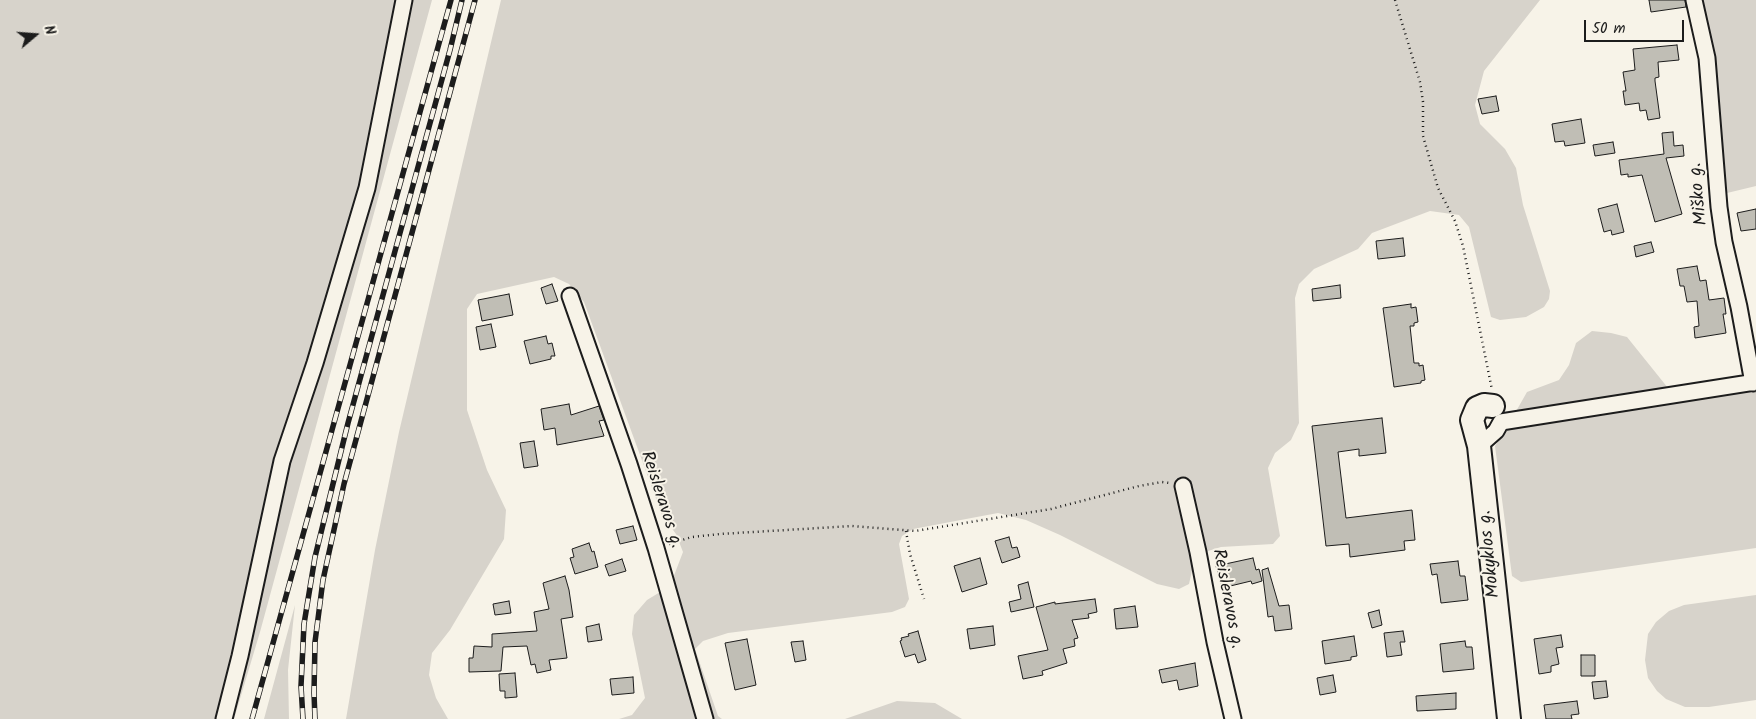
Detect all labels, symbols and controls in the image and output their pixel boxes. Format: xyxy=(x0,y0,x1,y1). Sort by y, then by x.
north arrow xyxy=(10,10,60,60)
scale bar xyxy=(1586,10,1686,42)
text: 50 m xyxy=(1592,17,1626,41)
text: N xyxy=(37,23,61,38)
street label: Miško g. xyxy=(1686,162,1714,226)
street label: Reisleravos g. xyxy=(634,449,686,551)
street label: Mokyklos g. xyxy=(1476,509,1506,599)
street label: Reisleravos g. xyxy=(1206,547,1246,651)

